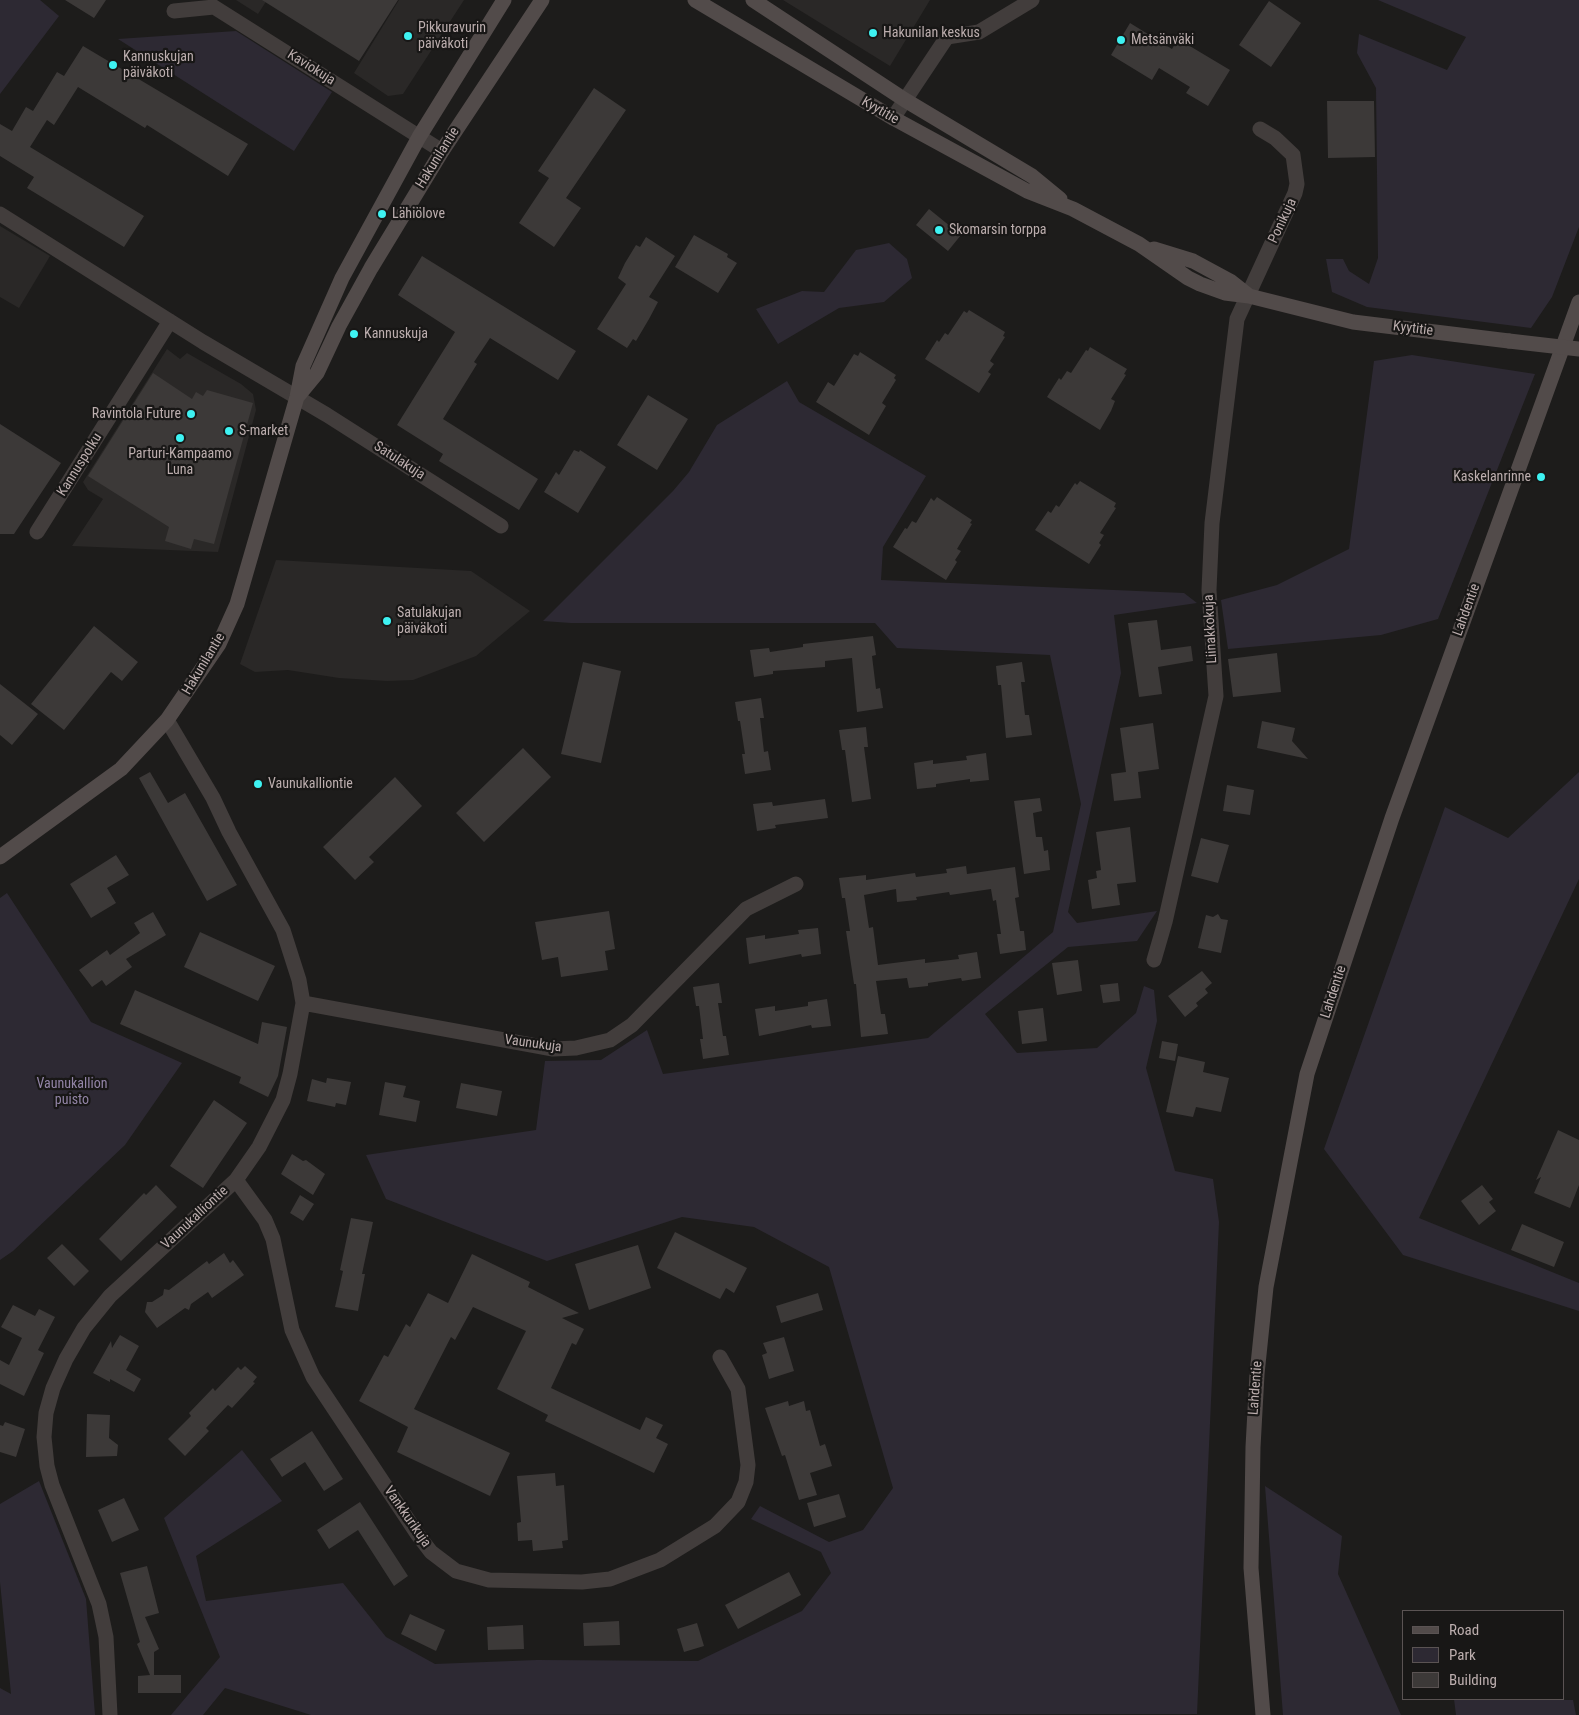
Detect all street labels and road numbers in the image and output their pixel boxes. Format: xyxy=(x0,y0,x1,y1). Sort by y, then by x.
street label: Kaviokuja xyxy=(284,47,338,89)
street label: Kyytitie xyxy=(858,94,902,128)
street label: Hakunilantie xyxy=(413,124,463,192)
street label: Ponikuja xyxy=(1265,196,1301,246)
street label: Kyytitie xyxy=(1392,318,1434,340)
street label: Kannuspolku xyxy=(54,430,106,500)
street label: Satulakuja xyxy=(370,438,428,484)
street label: Lahdentie xyxy=(1450,582,1484,638)
street label: Liinakkokuja xyxy=(1201,594,1221,664)
street label: Hakunilantie xyxy=(179,630,229,698)
street label: Lahdentie xyxy=(1318,964,1350,1020)
street label: Vaunukuja xyxy=(503,1032,563,1056)
street label: Vaunukalliontie xyxy=(158,1183,232,1253)
street label: Lahdentie xyxy=(1246,1360,1266,1416)
street label: Vankkurikuja xyxy=(380,1483,434,1551)

